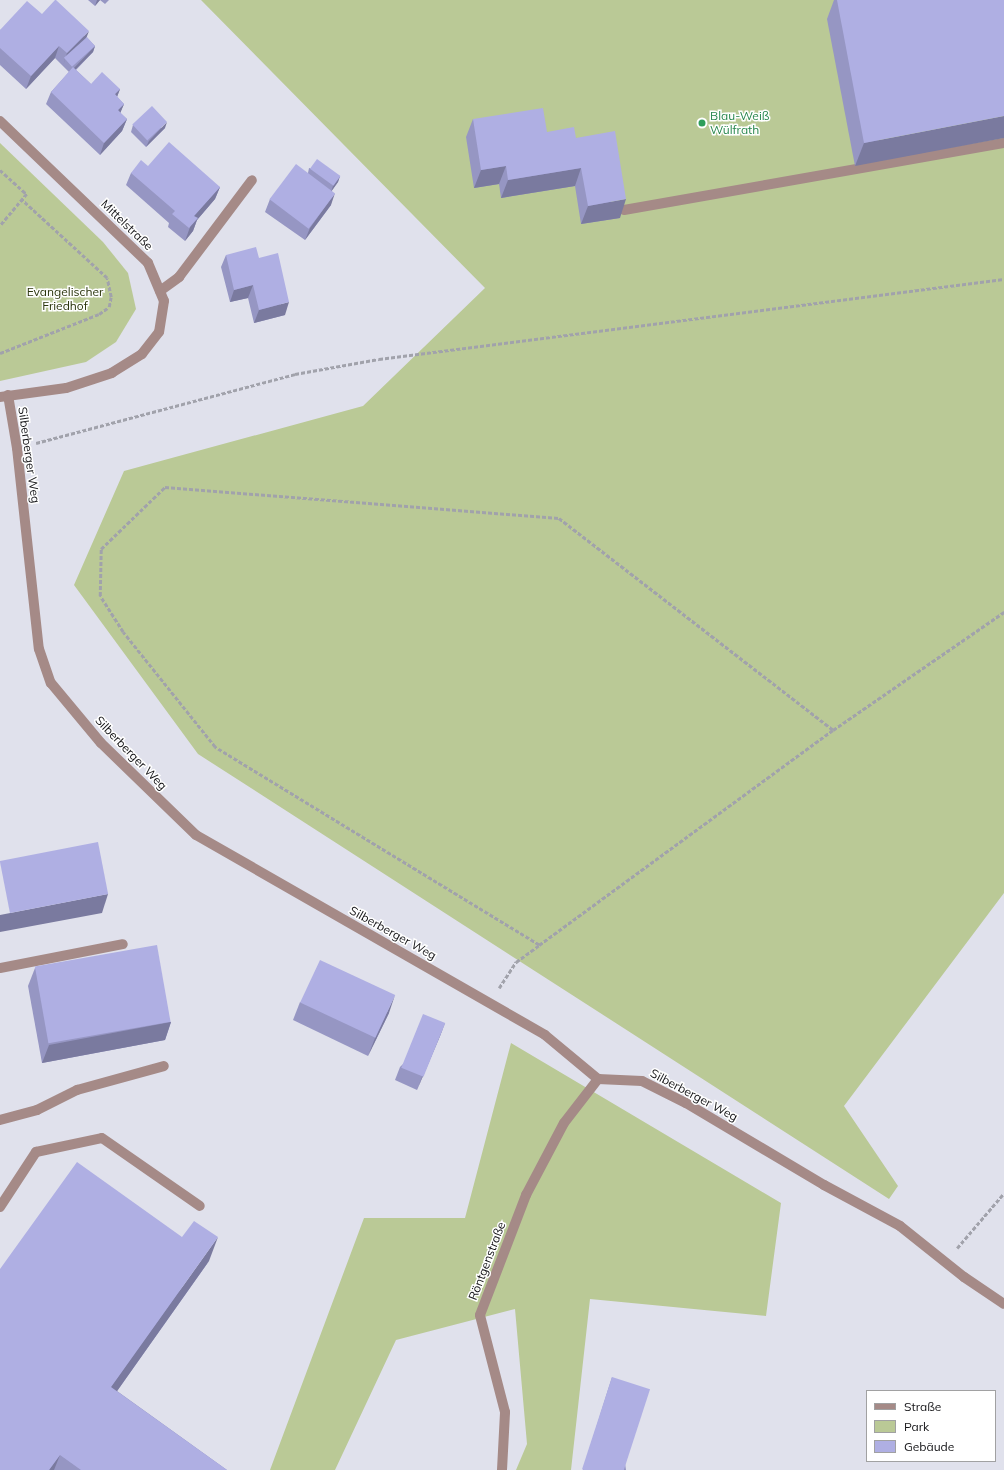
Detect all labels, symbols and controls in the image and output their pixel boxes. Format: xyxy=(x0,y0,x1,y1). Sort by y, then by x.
place label: Blau-Weiß Wülfrath xyxy=(710,109,769,137)
marker: Blau-Weiß Wülfrath xyxy=(697,118,707,128)
street label: Mittelstraße xyxy=(98,197,156,253)
park label: Evangelischer Friedhof xyxy=(27,285,103,313)
street label: Silberberger Weg xyxy=(15,406,43,504)
street label: Silberberger Weg xyxy=(92,713,170,793)
street label: Silberberger Weg xyxy=(347,903,439,963)
street label: Silberberger Weg xyxy=(648,1066,740,1124)
street label: Röntgenstraße xyxy=(465,1220,509,1302)
legend xyxy=(866,1390,996,1462)
text: Straße xyxy=(904,1399,941,1414)
text: Park xyxy=(904,1419,929,1434)
text: Gebäude xyxy=(904,1439,954,1454)

